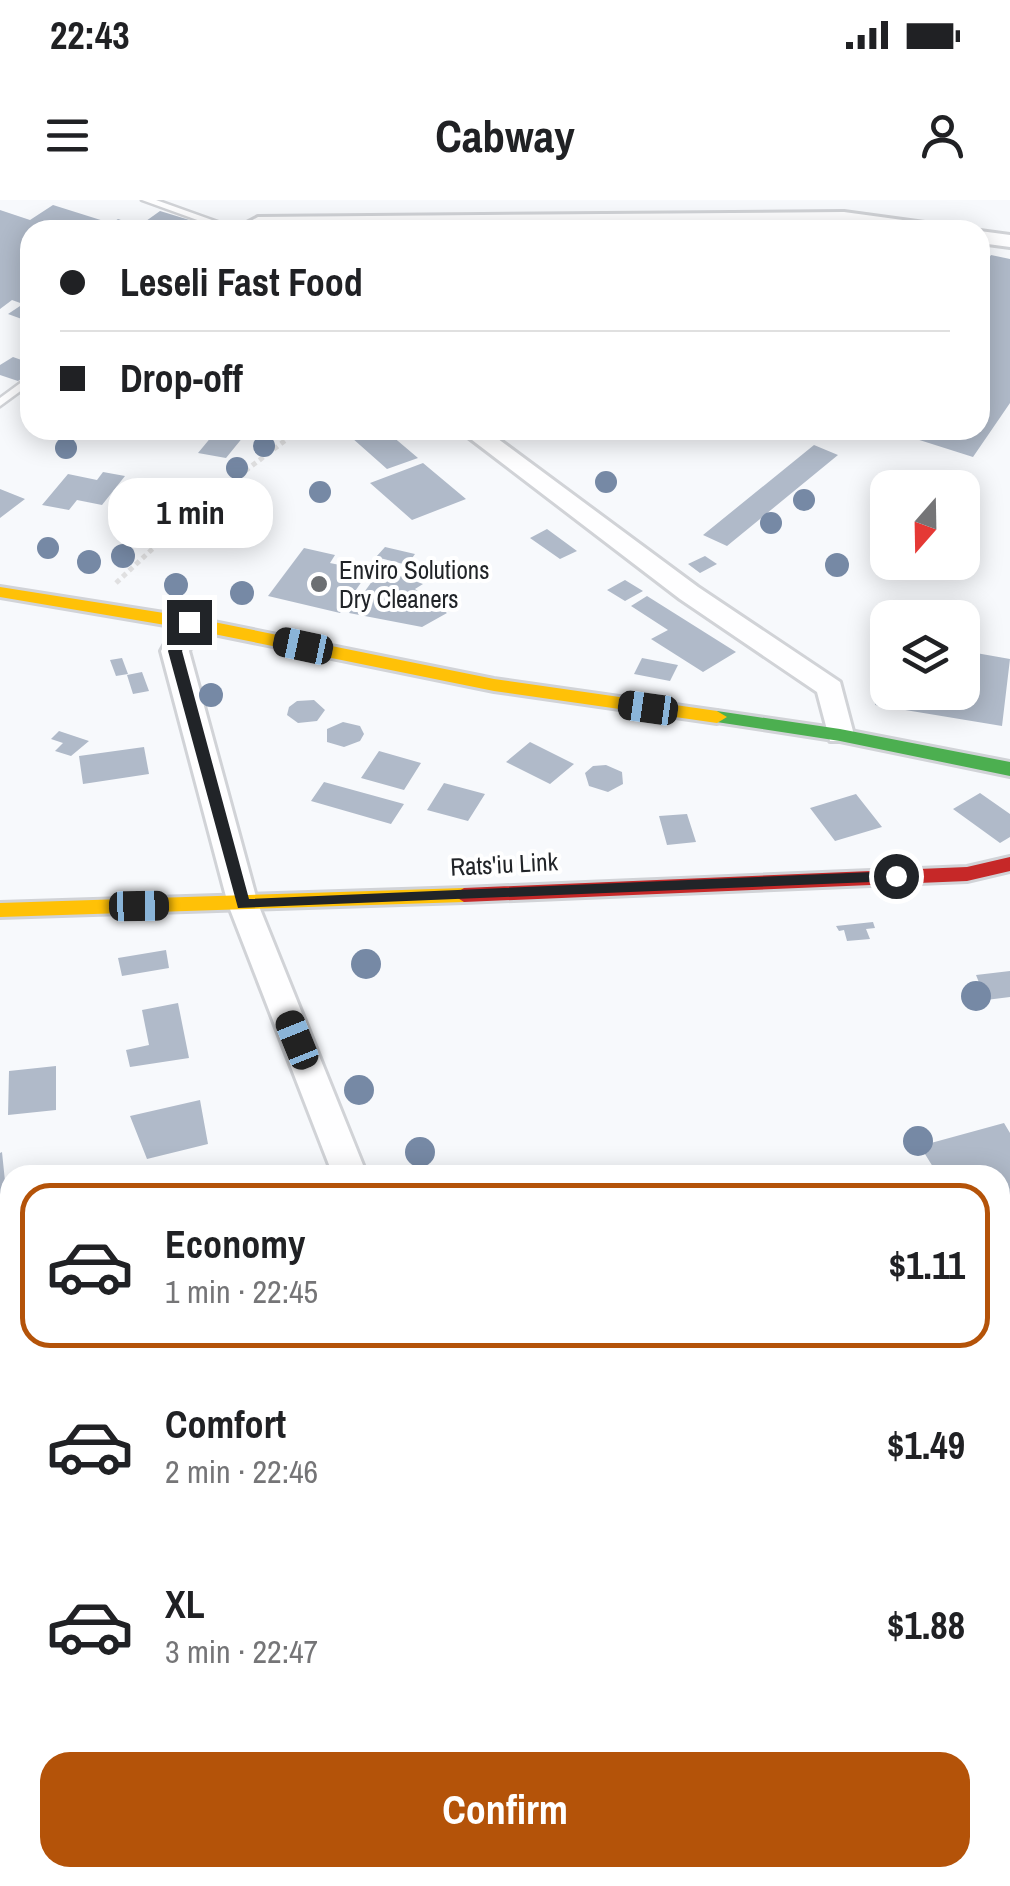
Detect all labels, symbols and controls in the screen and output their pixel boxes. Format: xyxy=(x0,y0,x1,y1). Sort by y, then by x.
text: 22:43 xyxy=(50,10,130,61)
text: Cabway xyxy=(435,105,575,166)
icon: menu xyxy=(40,108,95,163)
icon: person xyxy=(915,108,970,163)
text: Leseli Fast Food xyxy=(120,257,363,308)
text: Drop-off xyxy=(120,353,243,404)
north arrow xyxy=(870,470,980,580)
map controls xyxy=(870,470,980,710)
callout: 1 min xyxy=(106,477,272,547)
text: 1 min xyxy=(156,491,225,534)
place label: Enviro Solutions Dry Cleaners xyxy=(339,553,489,616)
marker: Enviro Solutions Dry Cleaners xyxy=(308,573,330,595)
route end xyxy=(167,600,212,645)
button: layers xyxy=(870,600,980,710)
car xyxy=(271,625,335,667)
car xyxy=(616,689,680,727)
street label: Rats'iu Link xyxy=(449,844,559,884)
route start xyxy=(874,854,919,899)
car xyxy=(109,890,169,922)
car xyxy=(272,1007,322,1073)
text: Economy xyxy=(165,1219,305,1270)
icon: car xyxy=(45,1221,135,1311)
text: $1.11 xyxy=(889,1240,965,1291)
text: 1 min · 22:45 xyxy=(165,1270,318,1313)
text: Comfort xyxy=(165,1399,286,1450)
icon: car xyxy=(45,1401,135,1491)
text: $1.49 xyxy=(887,1420,965,1471)
text: 2 min · 22:46 xyxy=(165,1450,318,1493)
text: XL xyxy=(165,1579,205,1630)
icon: car xyxy=(45,1581,135,1671)
text: $1.88 xyxy=(887,1600,965,1651)
text: 3 min · 22:47 xyxy=(165,1630,318,1673)
button: Confirm xyxy=(40,1752,970,1867)

